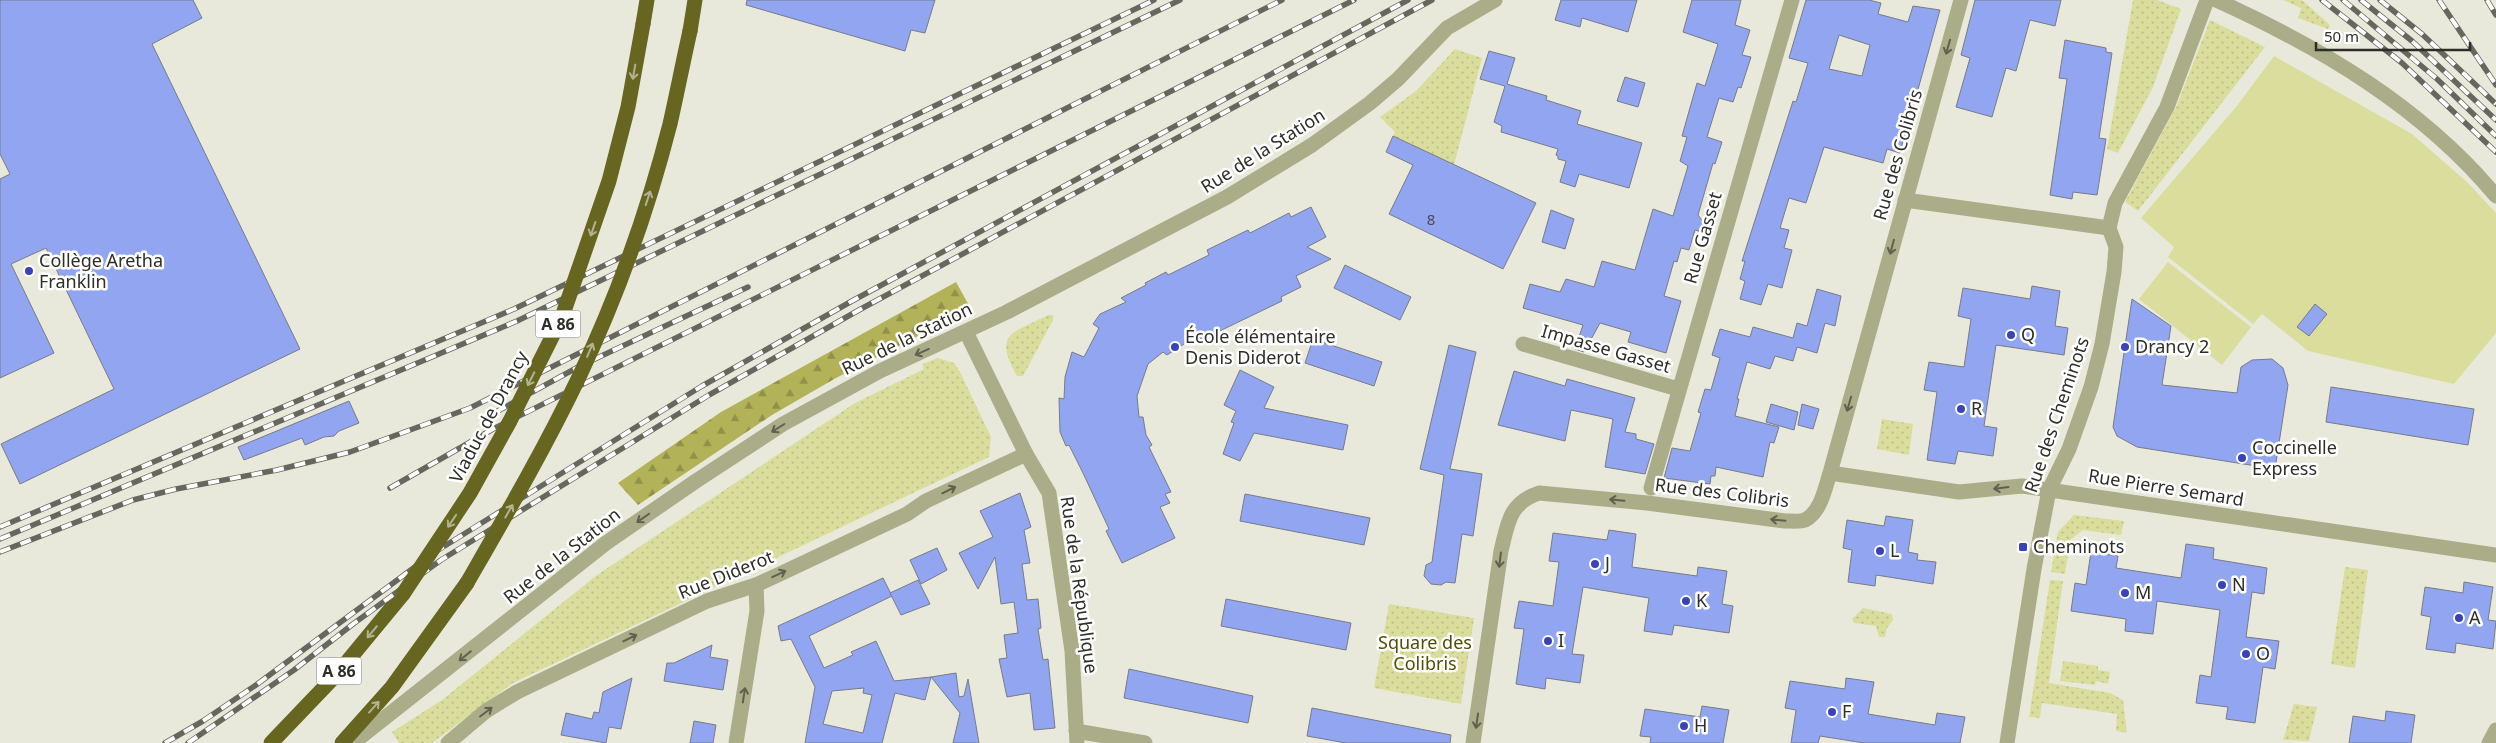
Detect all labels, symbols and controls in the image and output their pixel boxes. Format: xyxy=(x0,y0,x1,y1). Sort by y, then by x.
scale bar xyxy=(2316,20,2470,52)
text: 50 m xyxy=(2324,26,2359,46)
one-way arrow xyxy=(1943,39,1952,55)
one-way arrow xyxy=(629,64,639,80)
street label: Rue des Colibris xyxy=(1867,87,1927,223)
street label: Rue de la Station xyxy=(1196,102,1329,198)
street label: Rue Gasset xyxy=(1678,189,1727,286)
one-way arrow xyxy=(643,191,653,207)
house number: 8 xyxy=(1427,209,1435,229)
one-way arrow xyxy=(588,221,598,237)
one-way arrow xyxy=(1887,239,1896,255)
place label: Collège Aretha Franklin xyxy=(39,248,163,293)
marker: Collège Aretha Franklin xyxy=(23,265,35,277)
street label: Rue de la Station xyxy=(837,296,976,380)
road number: A 86 xyxy=(536,310,580,338)
street label: Impasse Gasset xyxy=(1539,318,1674,378)
place label: Q xyxy=(2021,322,2035,346)
place label: École élémentaire Denis Diderot xyxy=(1185,324,1336,369)
marker: Q xyxy=(2005,329,2017,341)
street label: Rue des Cheminots xyxy=(2018,334,2094,496)
place label: Drancy 2 xyxy=(2135,334,2209,358)
marker: École élémentaire Denis Diderot xyxy=(1169,341,1181,353)
marker: Drancy 2 xyxy=(2119,341,2131,353)
one-way arrow xyxy=(586,343,595,358)
street label: Viaduc de Drancy xyxy=(443,346,533,487)
one-way arrow xyxy=(915,347,930,357)
one-way arrow xyxy=(526,371,535,386)
one-way arrow xyxy=(1844,395,1853,411)
place label: R xyxy=(1971,396,1982,420)
marker: R xyxy=(1955,403,1967,415)
one-way arrow xyxy=(772,423,786,433)
place label: Coccinelle Express xyxy=(2252,435,2337,480)
marker: Coccinelle Express xyxy=(2236,452,2248,464)
street label: Rue Pierre Semard xyxy=(2087,463,2246,511)
street label: Rue des Colibris xyxy=(1654,472,1791,512)
one-way arrow xyxy=(1993,483,2009,493)
one-way arrow xyxy=(941,485,956,494)
street label: Rue de la République xyxy=(1056,495,1104,675)
one-way arrow xyxy=(1609,496,1625,505)
street label: Rue de la Station xyxy=(498,502,625,608)
one-way arrow xyxy=(504,503,514,518)
one-way arrow xyxy=(446,513,456,527)
one-way arrow xyxy=(636,513,650,523)
one-way arrow xyxy=(1771,515,1787,525)
place label: Cheminots xyxy=(2033,534,2124,558)
place label: L xyxy=(1890,538,1899,562)
marker: Cheminots xyxy=(2017,541,2029,553)
street label: Rue Diderot xyxy=(674,544,777,604)
marker: L xyxy=(1874,545,1886,557)
place label: J xyxy=(1603,551,1610,575)
one-way arrow xyxy=(1494,552,1504,568)
marker: J xyxy=(1589,558,1601,570)
one-way arrow xyxy=(772,569,787,579)
place label: N xyxy=(2232,572,2246,596)
marker: N xyxy=(2216,579,2228,591)
place label: M xyxy=(2135,580,2151,604)
marker: M xyxy=(2119,587,2131,599)
place label: K xyxy=(1696,588,1708,612)
marker: K xyxy=(1680,595,1692,607)
place label: A xyxy=(2469,605,2481,629)
marker: A xyxy=(2453,612,2465,624)
one-way arrow xyxy=(366,625,377,638)
place label: I xyxy=(1558,628,1564,652)
park label: Square des Colibris xyxy=(1378,630,1472,675)
one-way arrow xyxy=(623,633,638,643)
marker: I xyxy=(1542,635,1554,647)
place label: O xyxy=(2256,641,2270,665)
marker: O xyxy=(2240,648,2252,660)
one-way arrow xyxy=(458,650,471,661)
road number: A 86 xyxy=(316,658,362,684)
one-way arrow xyxy=(739,687,749,703)
place label: F xyxy=(1842,699,1851,723)
one-way arrow xyxy=(369,700,380,713)
marker: F xyxy=(1826,706,1838,718)
one-way arrow xyxy=(479,707,493,717)
one-way arrow xyxy=(1471,713,1481,729)
place label: H xyxy=(1694,713,1707,737)
marker: H xyxy=(1678,720,1690,732)

